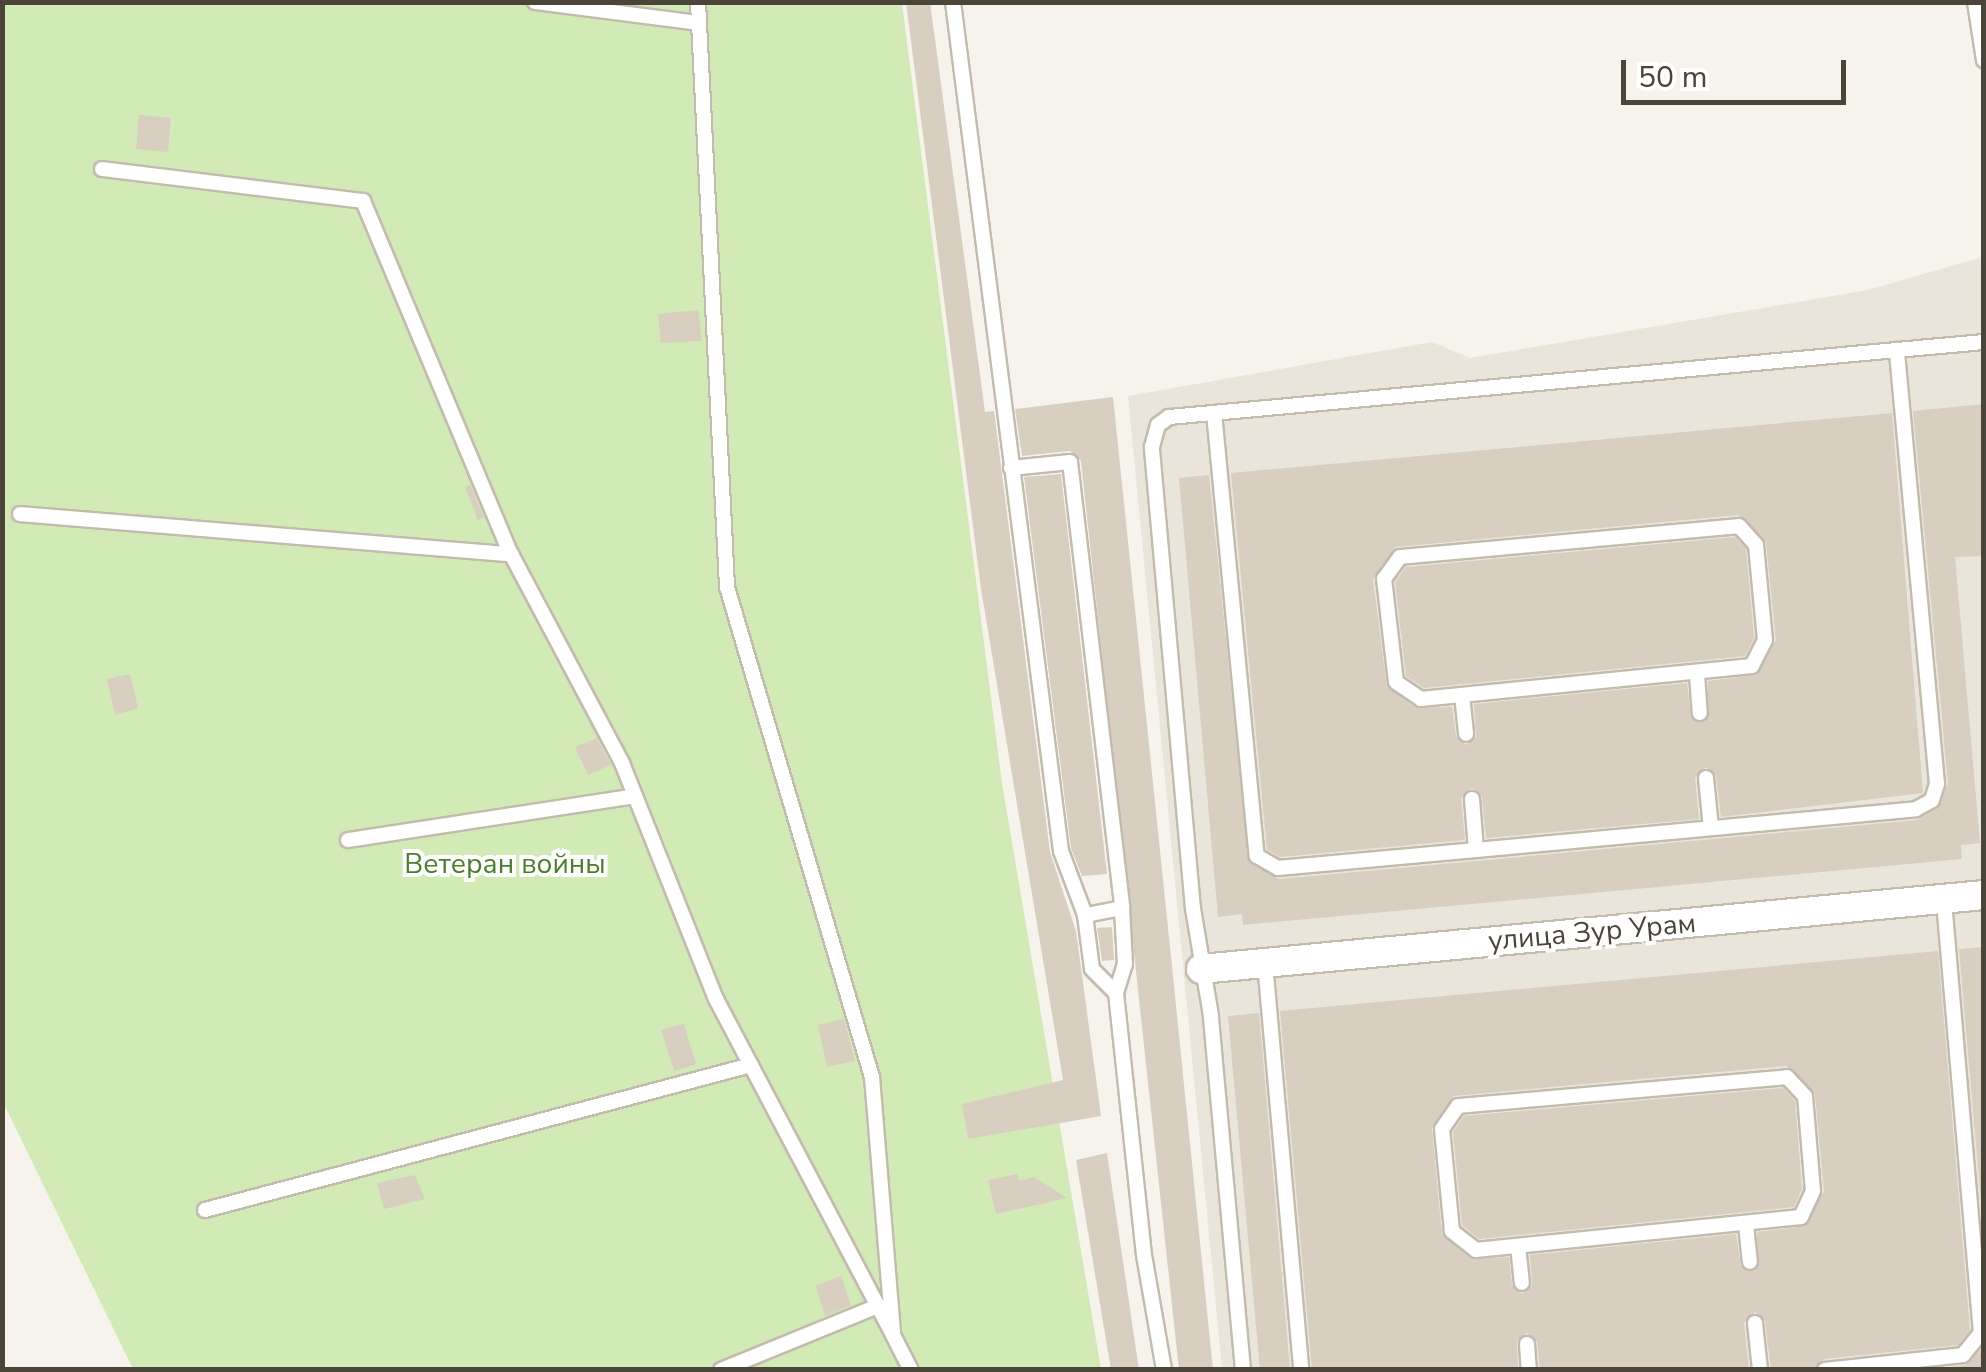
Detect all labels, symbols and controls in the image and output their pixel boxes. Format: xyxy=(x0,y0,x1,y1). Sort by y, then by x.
scale bar xyxy=(1626,40,1851,102)
text: 50 m xyxy=(1638,57,1707,98)
park label: Ветеран войны xyxy=(404,847,606,881)
street label: улица Зур Урам xyxy=(1487,906,1697,958)

